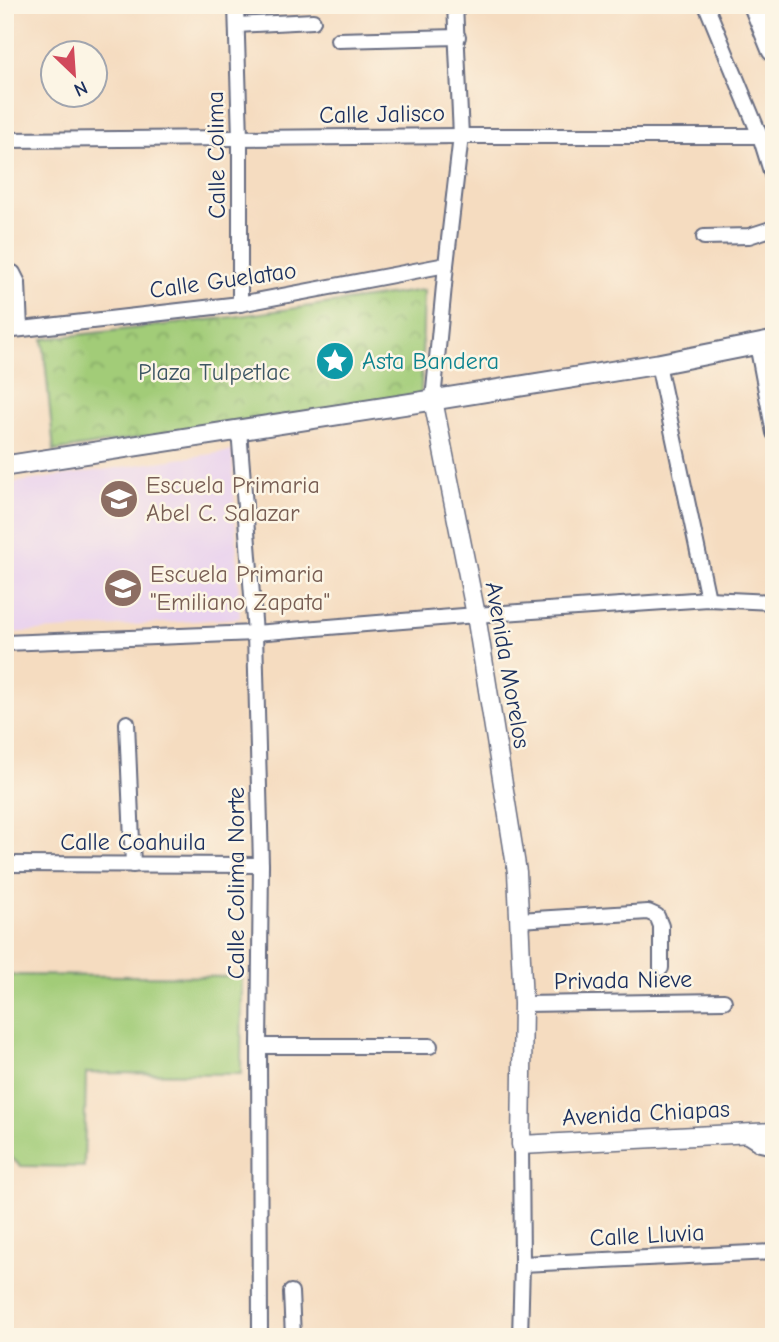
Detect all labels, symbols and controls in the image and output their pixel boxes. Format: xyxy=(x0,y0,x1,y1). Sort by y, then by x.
north arrow xyxy=(38,38,108,108)
text: N xyxy=(70,76,91,101)
street label: Calle Colima xyxy=(201,91,231,219)
street label: Calle Jalisco xyxy=(319,99,445,129)
street label: Calle Guelatao xyxy=(148,256,298,304)
place icon: Asta Bandera xyxy=(314,340,356,382)
place label: Asta Bandera xyxy=(362,347,499,375)
park label: Plaza Tulpetlac xyxy=(138,358,290,386)
place label: Escuela Primaria Abel C. Salazar xyxy=(146,471,320,527)
school or university icon: Escuela Primaria Abel C. Salazar xyxy=(98,478,140,520)
place label: Escuela Primaria "Emiliano Zapata" xyxy=(150,560,330,616)
school or university icon: Escuela Primaria "Emiliano Zapata" xyxy=(102,567,144,609)
street label: Avenida Morelos xyxy=(480,579,536,751)
street label: Calle Colima Norte xyxy=(222,787,250,979)
street label: Calle Coahuila xyxy=(60,828,206,856)
street label: Privada Nieve xyxy=(554,965,692,995)
street label: Avenida Chiapas xyxy=(561,1095,731,1131)
street label: Calle Lluvia xyxy=(589,1218,705,1252)

